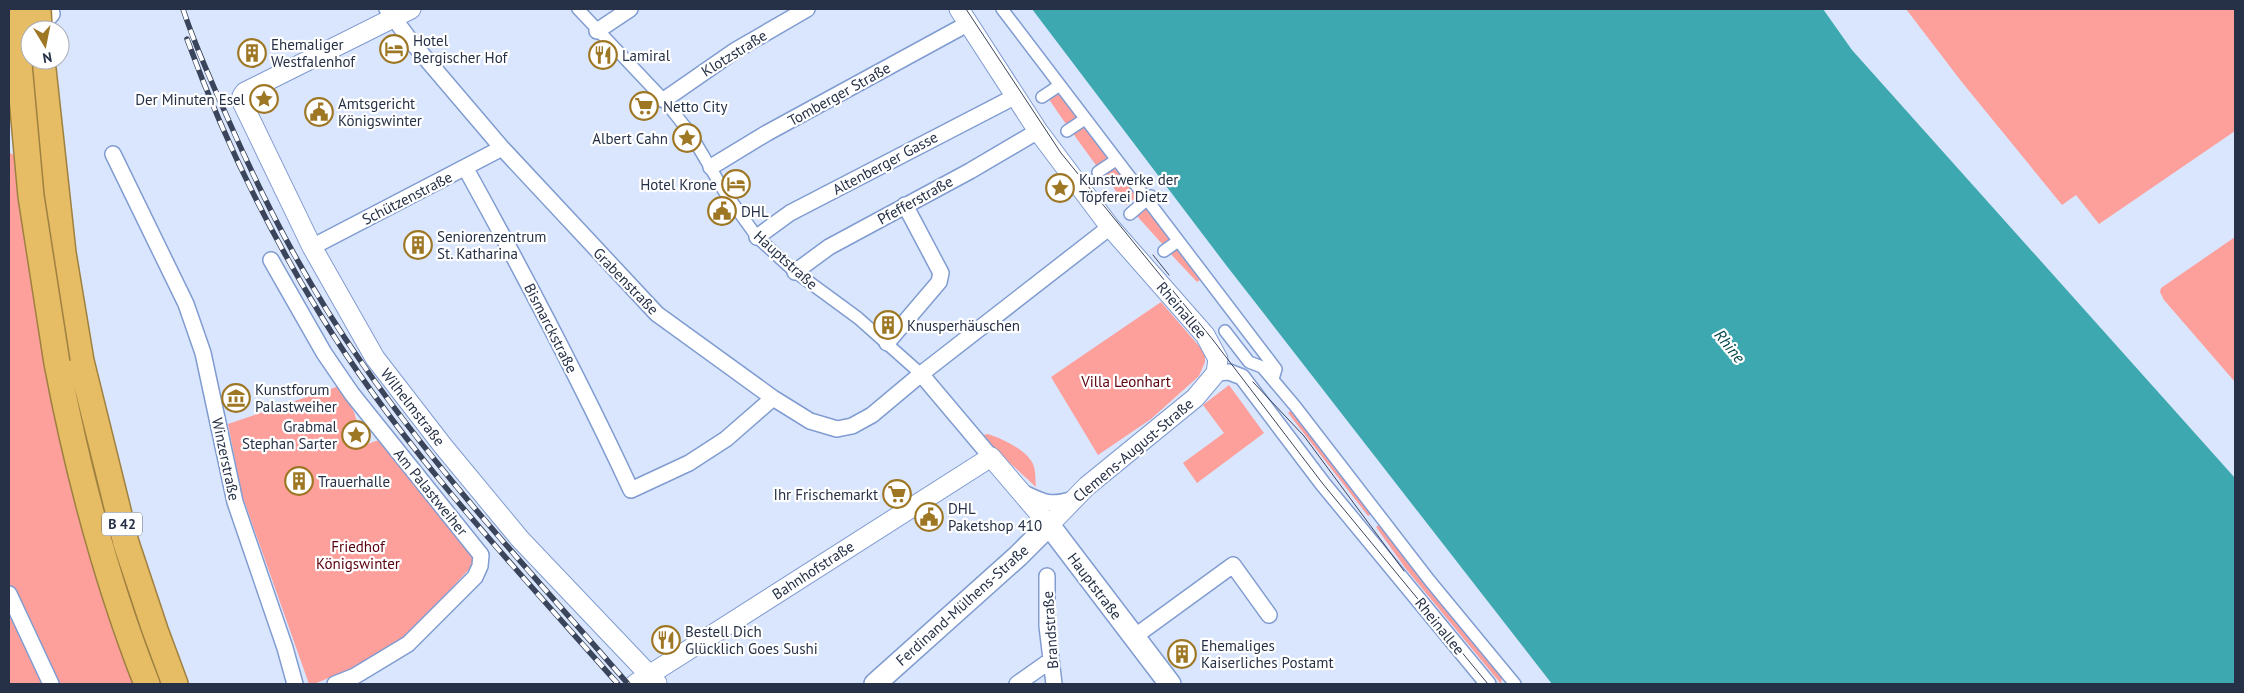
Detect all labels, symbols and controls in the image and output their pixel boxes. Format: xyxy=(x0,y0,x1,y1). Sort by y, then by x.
north arrow xyxy=(20,20,70,70)
street label: Klotzstraße xyxy=(698,25,770,81)
place label: Hotel Bergischer Hof xyxy=(413,31,509,67)
hotel icon: Hotel Bergischer Hof xyxy=(379,34,409,64)
place label: Ehemaliger Westfalenhof xyxy=(271,35,356,71)
building icon: Ehemaliger Westfalenhof xyxy=(237,38,267,68)
restaurant icon: Lamiral xyxy=(588,40,618,70)
place label: Lamiral xyxy=(622,46,671,65)
text: N xyxy=(41,48,53,67)
street label: Tomberger Straße xyxy=(784,58,894,130)
place icon: Der Minuten Esel xyxy=(249,84,279,114)
place label: Der Minuten Esel xyxy=(135,90,246,109)
supermarket icon: Netto City xyxy=(629,91,659,121)
place label: Amtsgericht Königswinter xyxy=(338,94,422,130)
public building icon: Amtsgericht Königswinter xyxy=(304,97,334,127)
place label: Netto City xyxy=(663,97,727,116)
place icon: Albert Cahn xyxy=(672,123,702,153)
street label: Altenberger Gasse xyxy=(829,127,941,199)
place label: Albert Cahn xyxy=(592,129,668,148)
street label: Schützenstraße xyxy=(359,167,455,229)
hotel icon: Hotel Krone xyxy=(721,169,751,199)
place label: Kunstwerke der Töpferei Dietz xyxy=(1079,170,1178,206)
street label: Pfefferstraße xyxy=(874,172,956,228)
place icon: Kunstwerke der Töpferei Dietz xyxy=(1045,173,1075,203)
place label: Hotel Krone xyxy=(640,175,717,194)
public building icon: DHL xyxy=(707,196,737,226)
place label: DHL xyxy=(741,202,769,221)
street label: Hauptstraße xyxy=(750,226,822,294)
place label: Seniorenzentrum St. Katharina xyxy=(437,227,547,263)
building icon: Seniorenzentrum St. Katharina xyxy=(403,230,433,260)
street label: Grabenstraße xyxy=(589,243,663,319)
street label: Rheinallee xyxy=(1153,278,1211,342)
street label: Bismarckstraße xyxy=(520,280,582,376)
building icon: Knusperhäuschen xyxy=(873,310,903,340)
place label: Knusperhäuschen xyxy=(907,316,1020,335)
water label: Rhine xyxy=(1710,325,1750,367)
street label: Wilhelmstraße xyxy=(377,364,449,450)
park label: Villa Leonhart xyxy=(1080,372,1171,391)
place label: Kunstforum Palastweiher xyxy=(255,380,337,416)
museum icon: Kunstforum Palastweiher xyxy=(221,383,251,413)
street label: Clemens-August-Straße xyxy=(1069,394,1197,506)
street label: Winzerstraße xyxy=(208,416,244,502)
place label: Grabmal Stephan Sarter xyxy=(242,417,338,453)
place icon: Grabmal Stephan Sarter xyxy=(341,420,371,450)
street label: Am Palastweiher xyxy=(390,444,472,540)
building icon: Trauerhalle xyxy=(284,466,314,496)
place label: Trauerhalle xyxy=(318,472,390,491)
supermarket icon: Ihr Frischemarkt xyxy=(882,479,912,509)
place label: Ihr Frischemarkt xyxy=(774,485,878,504)
place label: DHL Paketshop 410 xyxy=(948,499,1042,535)
public building icon: DHL Paketshop 410 xyxy=(914,502,944,532)
road number: B 42 xyxy=(102,512,142,536)
street label: Bahnhofstraße xyxy=(768,536,858,604)
park label: Friedhof Königswinter xyxy=(316,537,400,573)
street label: Ferdinand-Mülhens-Straße xyxy=(892,540,1032,670)
street label: Hauptstraße xyxy=(1064,549,1126,623)
street label: Brandstraße xyxy=(1038,590,1062,670)
street label: Rheinallee xyxy=(1411,593,1469,659)
place label: Bestell Dich Glücklich Goes Sushi xyxy=(685,622,818,658)
restaurant icon: Bestell Dich Glücklich Goes Sushi xyxy=(651,625,681,655)
place label: Ehemaliges Kaiserliches Postamt xyxy=(1201,636,1334,672)
building icon: Ehemaliges Kaiserliches Postamt xyxy=(1167,639,1197,669)

